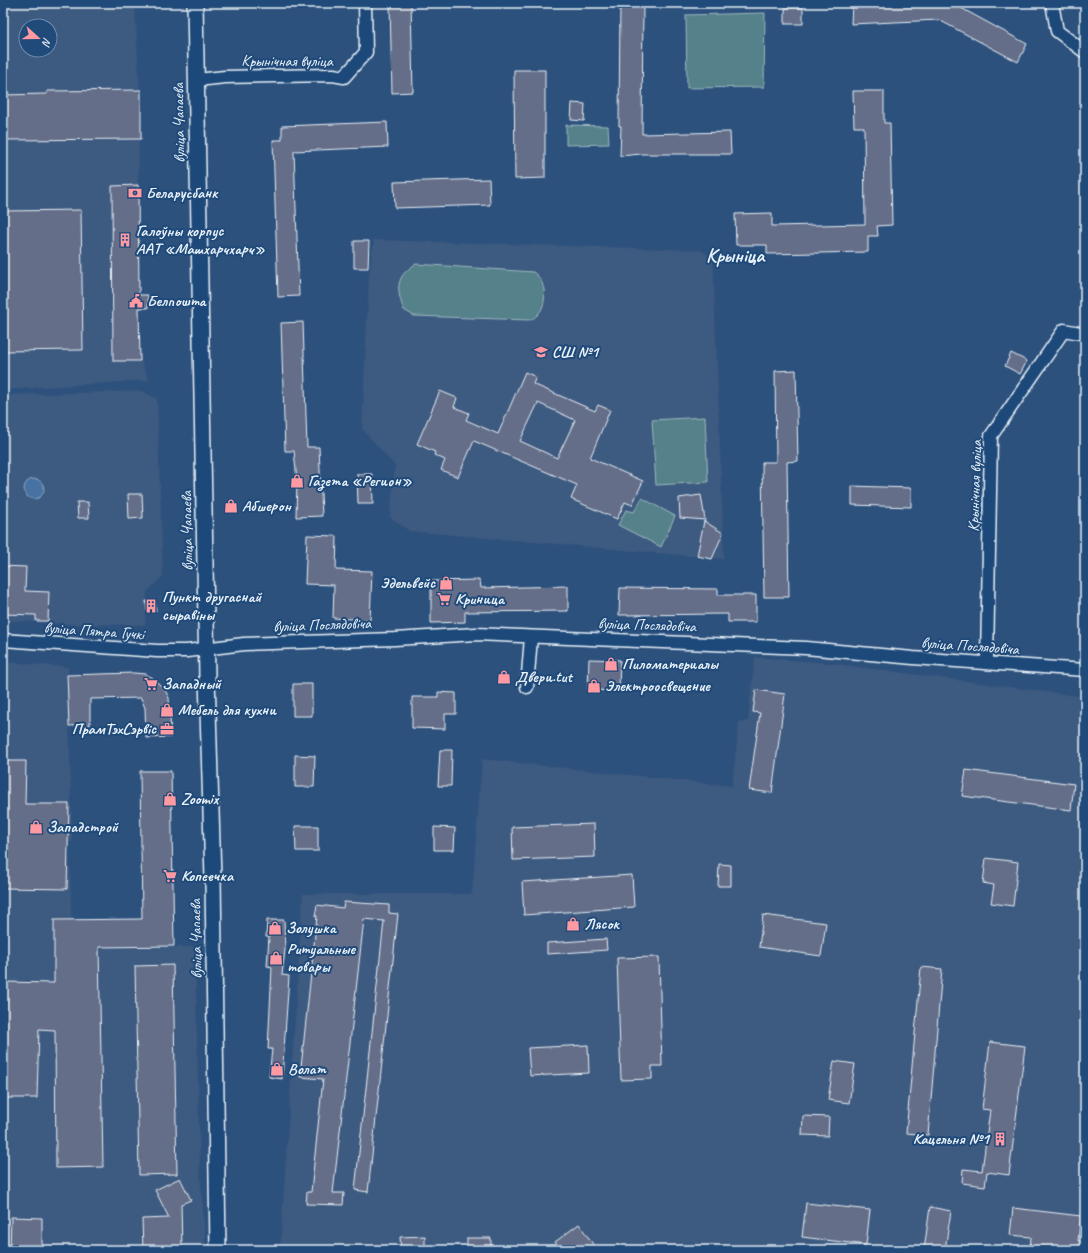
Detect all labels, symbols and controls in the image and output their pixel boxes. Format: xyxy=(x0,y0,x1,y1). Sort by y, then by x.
north arrow xyxy=(18,18,58,58)
text: N xyxy=(39,36,55,49)
street label: Крынічная вуліца xyxy=(241,51,334,71)
street label: вуліца Чапаева xyxy=(168,81,190,163)
place label: Беларусбанк xyxy=(146,183,219,203)
bank icon: Беларусбанк xyxy=(127,185,143,201)
place label: Галоўны корпус ААТ «Машхарчхарч» xyxy=(136,221,265,259)
building icon: Галоўны корпус ААТ «Машхарчхарч» xyxy=(117,232,133,248)
district label: Крыніца xyxy=(706,243,766,268)
place label: Белпошта xyxy=(147,291,208,311)
public building icon: Белпошта xyxy=(128,293,144,309)
place label: СШ №1 xyxy=(552,342,600,362)
school or university icon: СШ №1 xyxy=(533,344,549,360)
street label: Крынічная вуліца xyxy=(963,439,987,532)
place label: Газета «Регион» xyxy=(308,471,412,491)
shop icon: Газета «Регион» xyxy=(289,473,305,489)
street label: вуліца Чапаева xyxy=(176,489,198,571)
place label: Абшерон xyxy=(242,496,292,516)
shop icon: Абшерон xyxy=(223,498,239,514)
place label: Эдельвейс xyxy=(380,573,436,593)
shop icon: Эдельвейс xyxy=(438,575,454,591)
place label: Пункт другаснай сыравіны xyxy=(162,587,262,625)
place label: Криница xyxy=(455,589,506,609)
supermarket icon: Криница xyxy=(436,591,452,607)
building icon: Пункт другаснай сыравіны xyxy=(143,598,159,614)
street label: вуліца Послядовіча xyxy=(273,613,372,637)
street label: вуліца Послядовіча xyxy=(598,613,697,637)
street label: вуліца Пятра Гучкі xyxy=(43,618,147,645)
street label: вуліца Послядовіча xyxy=(920,633,1021,659)
place label: Пиломатериалы xyxy=(622,654,719,674)
shop icon: Пиломатериалы xyxy=(603,656,619,672)
place label: Двери.tut xyxy=(515,667,573,687)
shop icon: Двери.tut xyxy=(496,669,512,685)
place label: Западный xyxy=(162,674,222,694)
supermarket icon: Западный xyxy=(143,676,159,692)
place label: Электроосвещение xyxy=(605,676,711,696)
shop icon: Электроосвещение xyxy=(586,678,602,694)
place label: Мебель для кухни xyxy=(178,700,277,720)
shop icon: Мебель для кухни xyxy=(159,702,175,718)
place label: ПрамТэхСэрвіс xyxy=(72,719,157,739)
office icon: ПрамТэхСэрвіс xyxy=(159,721,175,737)
place label: Zoomix xyxy=(181,789,220,809)
shop icon: Zoomix xyxy=(162,791,178,807)
place label: Западстрой xyxy=(47,817,119,837)
shop icon: Западстрой xyxy=(28,819,44,835)
place label: Копеечка xyxy=(181,866,235,886)
supermarket icon: Копеечка xyxy=(162,868,178,884)
street label: вуліца Чапаева xyxy=(185,897,207,979)
place label: Лясок xyxy=(584,914,621,934)
shop icon: Лясок xyxy=(565,916,581,932)
place label: Золушка xyxy=(286,918,338,938)
shop icon: Золушка xyxy=(267,920,283,936)
place label: Ритуальные товары xyxy=(287,939,356,977)
shop icon: Ритуальные товары xyxy=(268,950,284,966)
place label: Волат xyxy=(288,1059,327,1079)
shop icon: Волат xyxy=(269,1061,285,1077)
place label: Кацельня №1 xyxy=(913,1129,991,1149)
building icon: Кацельня №1 xyxy=(992,1131,1008,1147)

